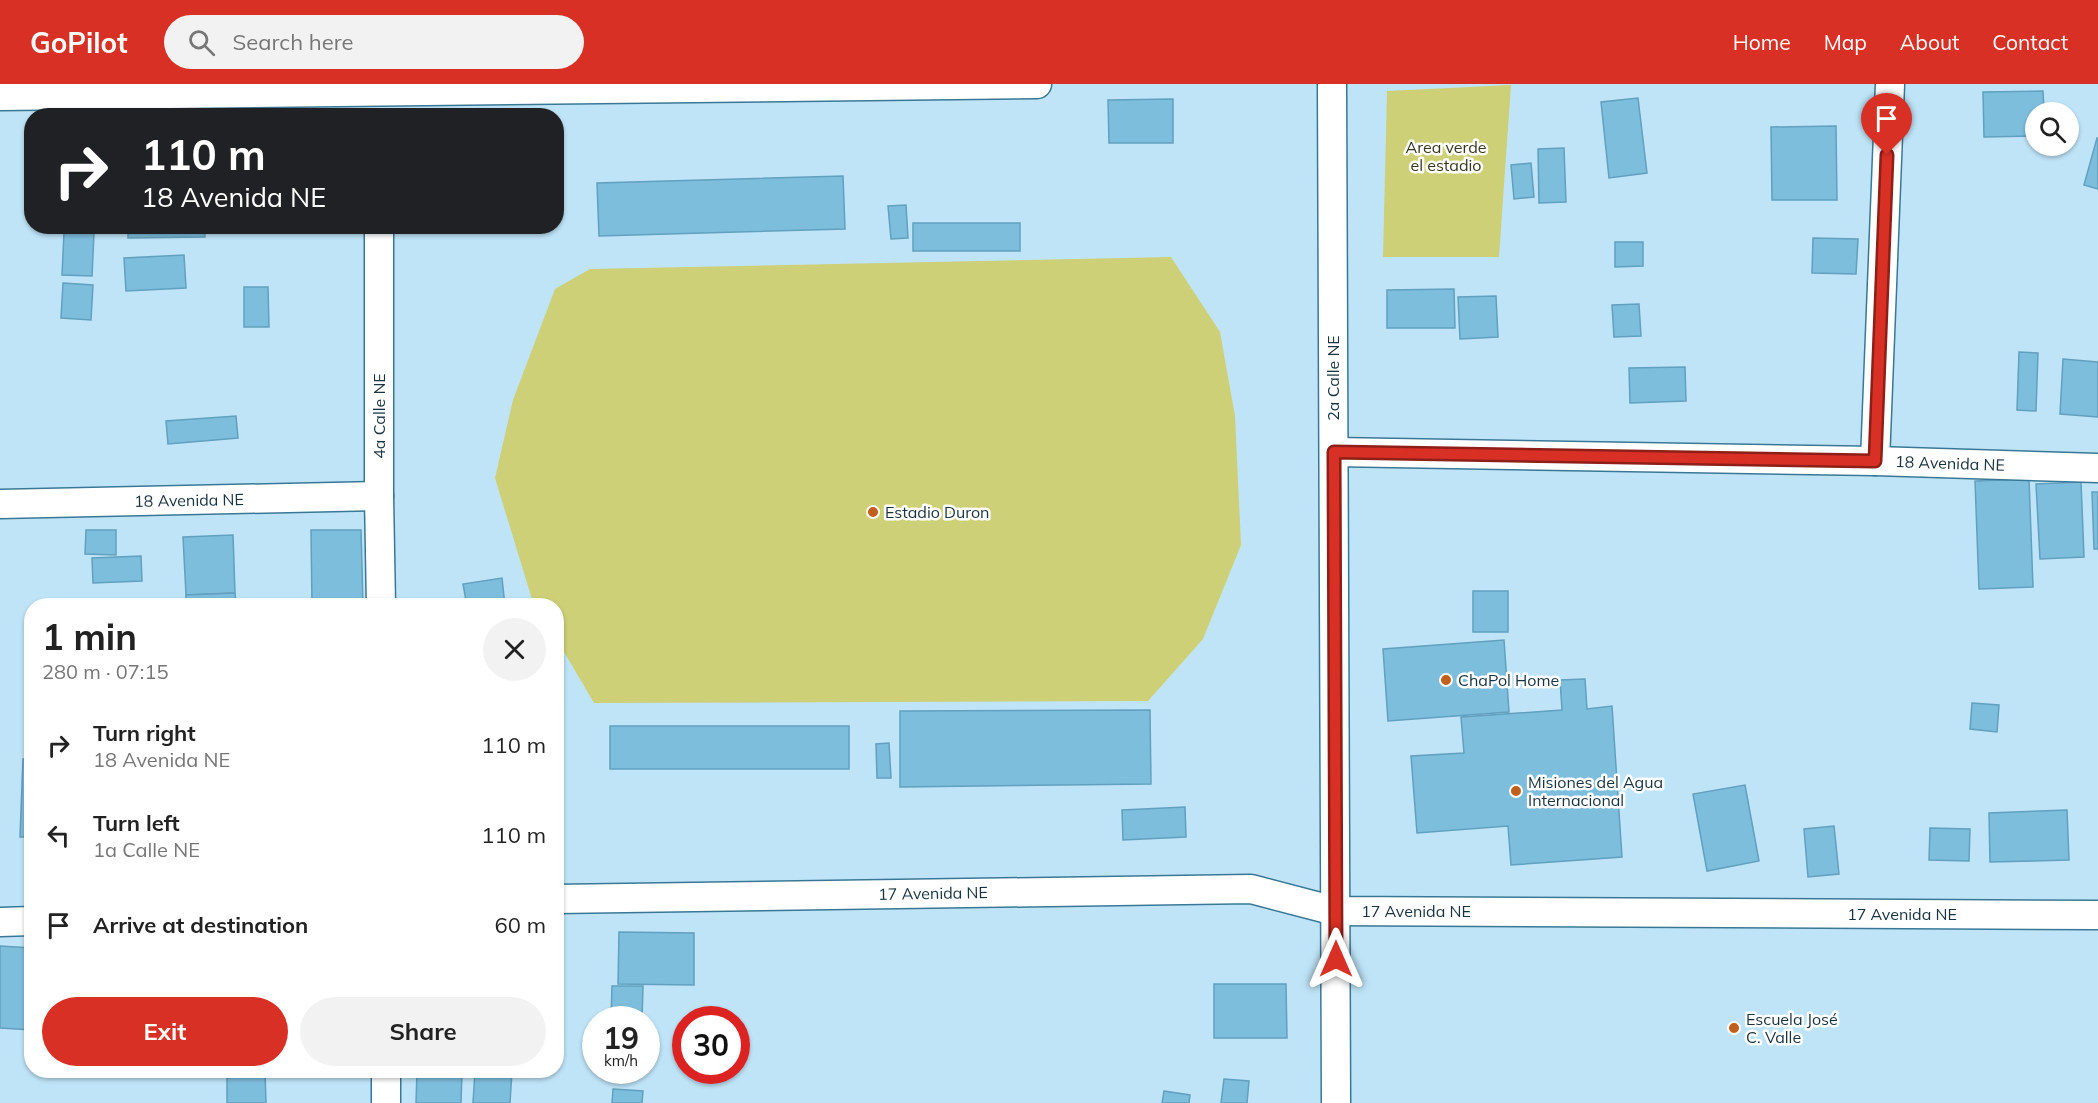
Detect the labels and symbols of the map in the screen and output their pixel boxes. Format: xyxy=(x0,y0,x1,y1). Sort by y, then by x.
pin xyxy=(1861,93,1912,155)
park label: Area verde el estadio xyxy=(1405,137,1487,175)
street label: 2a Calle NE xyxy=(1323,335,1343,421)
street label: 4a Calle NE xyxy=(369,373,389,459)
street label: 18 Avenida NE xyxy=(1895,451,2005,475)
street label: 18 Avenida NE xyxy=(134,489,244,511)
place label: Estadio Duron xyxy=(885,502,989,522)
marker: Estadio Duron xyxy=(866,505,880,519)
place label: ChaPol Home xyxy=(1458,670,1559,690)
marker: ChaPol Home xyxy=(1439,673,1453,687)
place label: Misiones del Agua Internacional xyxy=(1528,772,1663,810)
marker: Misiones del Agua Internacional xyxy=(1509,784,1523,798)
street label: 17 Avenida NE xyxy=(878,882,988,904)
street label: 17 Avenida NE xyxy=(1361,901,1471,921)
street label: 17 Avenida NE xyxy=(1847,904,1957,924)
position arrow xyxy=(1304,927,1368,991)
speed limit sign: 30 xyxy=(672,1006,750,1084)
place label: Escuela José C. Valle xyxy=(1746,1009,1838,1047)
marker: Escuela José C. Valle xyxy=(1727,1021,1741,1035)

